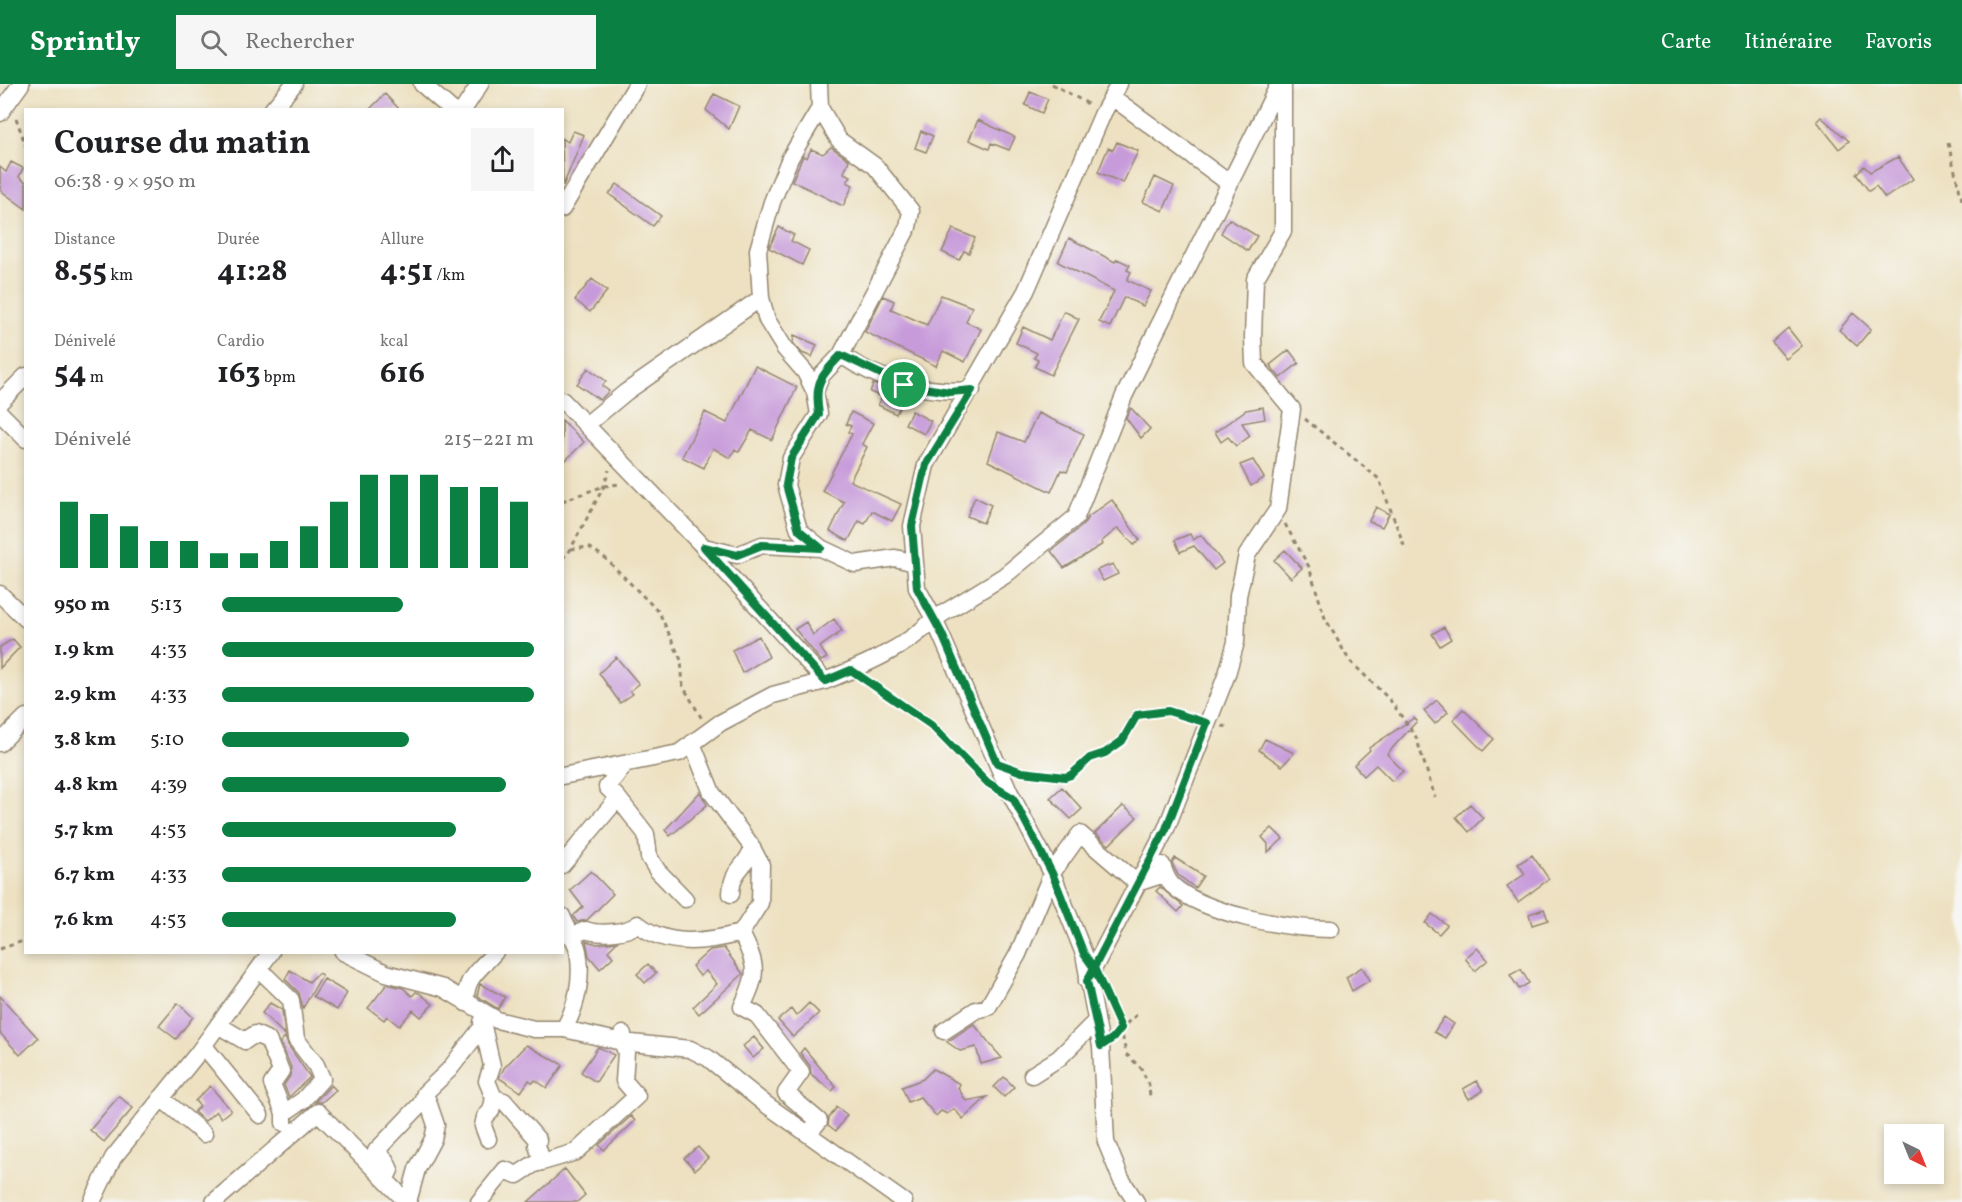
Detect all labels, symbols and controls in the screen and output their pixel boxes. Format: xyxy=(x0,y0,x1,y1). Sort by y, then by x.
search box xyxy=(176,15,596,69)
text: Sprintly xyxy=(30,23,140,62)
icon: search xyxy=(197,26,230,59)
text: Rechercher xyxy=(245,27,354,58)
text: Carte xyxy=(1661,28,1711,57)
text: Itinéraire xyxy=(1744,28,1832,57)
text: Favoris xyxy=(1865,28,1932,57)
text: Course du matin xyxy=(54,122,311,168)
button: share xyxy=(471,128,534,191)
text: 06:38 · 9 × 950 m xyxy=(54,168,196,196)
text: Distance xyxy=(54,229,115,251)
text: Durée xyxy=(217,229,260,251)
text: Allure xyxy=(380,229,424,251)
text: 8.55 xyxy=(54,251,107,293)
text: 41:28 xyxy=(217,251,288,293)
text: 4:51 xyxy=(380,251,433,293)
text: km xyxy=(107,265,133,287)
text: /km xyxy=(433,265,465,287)
text: Dénivelé xyxy=(54,331,116,353)
text: Cardio xyxy=(217,331,264,353)
text: kcal xyxy=(380,331,408,353)
text: 54 xyxy=(54,353,87,395)
text: 163 xyxy=(217,353,261,395)
text: 616 xyxy=(380,353,425,395)
pin xyxy=(878,359,929,410)
text: m xyxy=(87,367,104,389)
text: bpm xyxy=(261,367,296,389)
icon: arrive xyxy=(887,368,920,401)
text: Dénivelé xyxy=(54,426,131,454)
text: 215–221 m xyxy=(444,426,534,454)
text: 950 m xyxy=(54,591,110,619)
text: 5:13 xyxy=(150,591,182,619)
text: 1.9 km xyxy=(54,636,114,664)
text: 4:33 xyxy=(150,636,187,664)
text: 2.9 km xyxy=(54,681,117,709)
text: 4:33 xyxy=(150,681,187,709)
text: 3.8 km xyxy=(54,726,116,754)
text: 5:10 xyxy=(150,726,184,754)
text: 4.8 km xyxy=(54,771,118,799)
text: 4:39 xyxy=(150,771,187,799)
text: 5.7 km xyxy=(54,816,114,844)
text: 4:53 xyxy=(150,816,187,844)
text: 6.7 km xyxy=(54,861,115,889)
text: 4:33 xyxy=(150,861,187,889)
text: 7.6 km xyxy=(54,906,114,934)
text: 4:53 xyxy=(150,906,187,934)
north arrow xyxy=(1884,1124,1944,1184)
map controls xyxy=(1884,1124,1944,1184)

